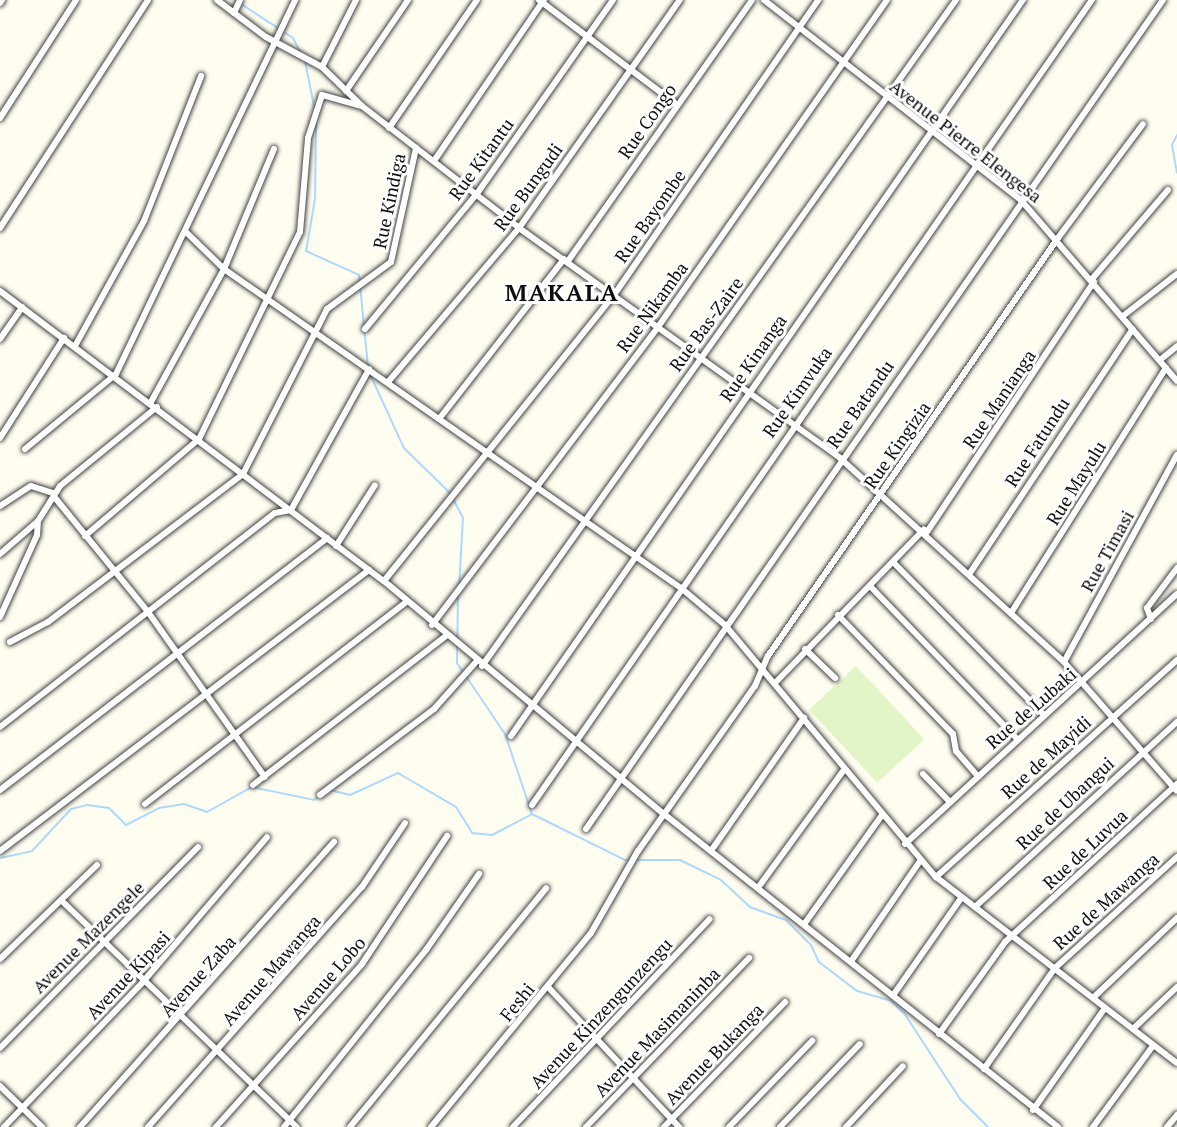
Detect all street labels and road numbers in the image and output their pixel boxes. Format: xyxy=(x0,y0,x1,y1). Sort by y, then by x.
street label: Avenue Pierre Elengesa xyxy=(886,75,1046,207)
street label: Rue Congo xyxy=(613,79,681,163)
street label: Rue Kitantu xyxy=(444,114,518,204)
street label: Rue Bungudi xyxy=(489,139,567,235)
street label: Rue Kindiga xyxy=(368,151,410,251)
street label: Rue Bayombe xyxy=(610,165,690,267)
street label: Rue Nikamba xyxy=(612,258,692,356)
street label: Rue Bas-Zaire xyxy=(665,273,747,375)
street label: Rue Kinanga xyxy=(715,310,791,406)
street label: Rue Kimvuka xyxy=(758,343,836,441)
street label: Rue Manianga xyxy=(958,346,1040,452)
street label: Rue Batandu xyxy=(822,356,898,452)
street label: Rue Fatundu xyxy=(1000,393,1074,491)
street label: Rue Kingizia xyxy=(859,397,935,493)
street label: Rue Mayulu xyxy=(1042,437,1110,529)
street label: Rue Timasi xyxy=(1076,507,1138,595)
street label: Rue de Lubaki xyxy=(981,663,1081,753)
street label: Rue de Mayidi xyxy=(997,711,1095,803)
street label: Rue de Ubangui xyxy=(1012,752,1118,854)
street label: Rue de Luvua xyxy=(1038,804,1132,894)
street label: Rue de Mawanga xyxy=(1049,848,1163,954)
street label: Avenue Mazengele xyxy=(28,877,148,997)
street label: Avenue Mawanga xyxy=(217,910,325,1030)
street label: Avenue Kipasi xyxy=(82,926,174,1024)
street label: Avenue Zaba xyxy=(156,931,240,1021)
street label: Avenue Lobo xyxy=(286,932,370,1024)
street label: Avenue Kinzengunzengu xyxy=(526,933,676,1093)
street label: Avenue Masimaninba xyxy=(590,963,724,1101)
street label: Feshi xyxy=(495,979,539,1025)
street label: Avenue Bukanga xyxy=(660,999,768,1109)

